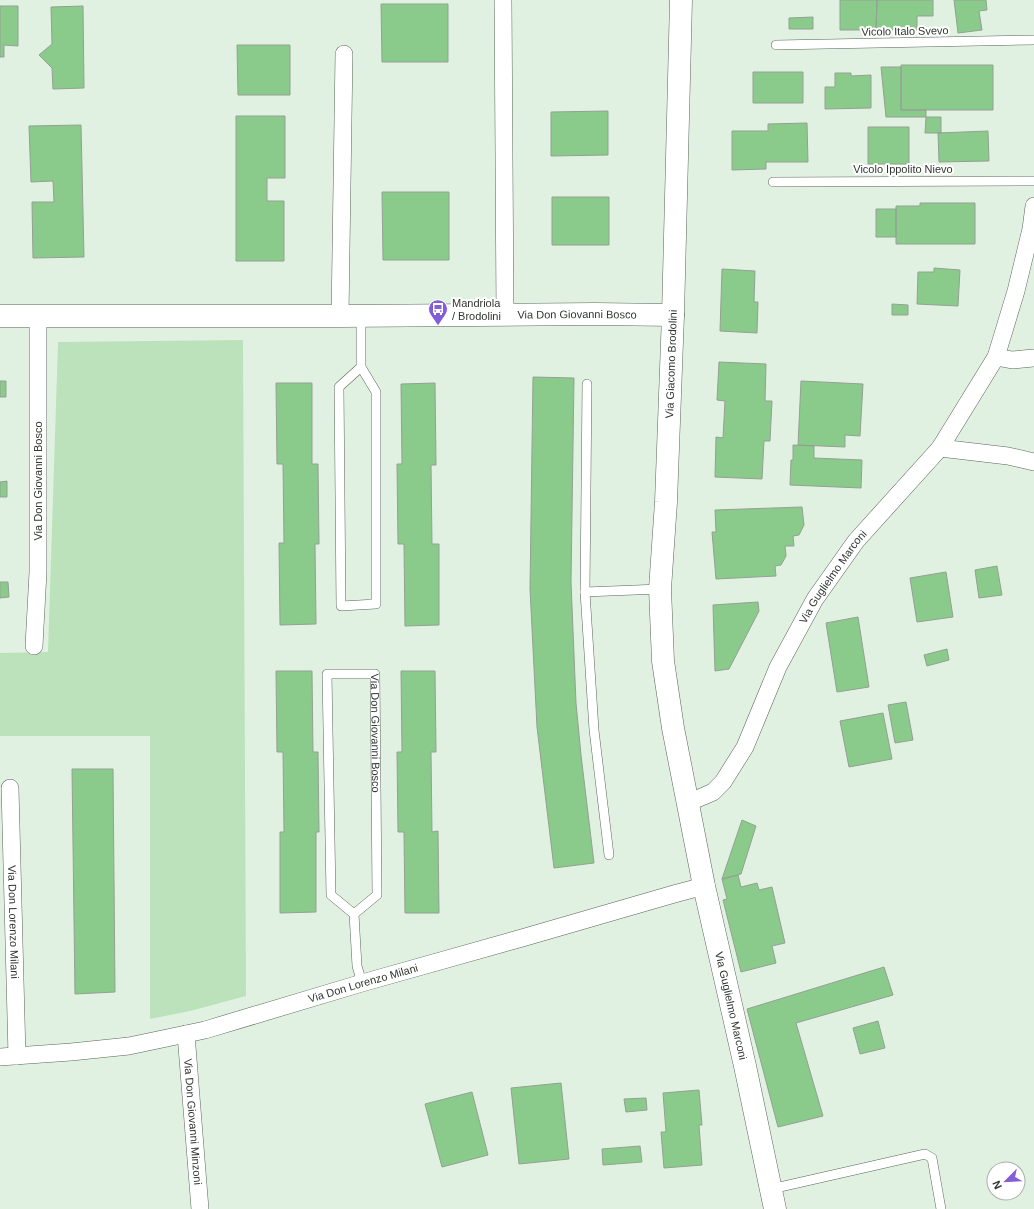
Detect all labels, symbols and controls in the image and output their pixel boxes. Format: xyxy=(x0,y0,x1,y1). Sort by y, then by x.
street label: Vicolo Italo Svevo xyxy=(861,24,949,38)
street label: Vicolo Ippolito Nievo xyxy=(853,163,953,175)
place label: Mandriola / Brodolini xyxy=(452,297,501,322)
bus stop icon: Mandriola / Brodolini xyxy=(427,298,449,326)
street label: Via Don Giovanni Bosco xyxy=(517,308,637,321)
street label: Via Giacomo Brodolini xyxy=(663,310,679,418)
street label: Via Don Giovanni Bosco xyxy=(32,421,44,541)
street label: Via Guglielmo Marconi xyxy=(797,528,869,626)
street label: Via Don Giovanni Bosco xyxy=(369,673,382,793)
street label: Via Don Lorenzo Milani xyxy=(6,865,21,979)
street label: Via Guglielmo Marconi xyxy=(713,950,749,1061)
street label: Via Don Lorenzo Milani xyxy=(307,962,419,1005)
street label: Via Don Giovanni Minzoni xyxy=(182,1058,204,1185)
north arrow xyxy=(986,1161,1026,1201)
text: N xyxy=(990,1179,1004,1191)

